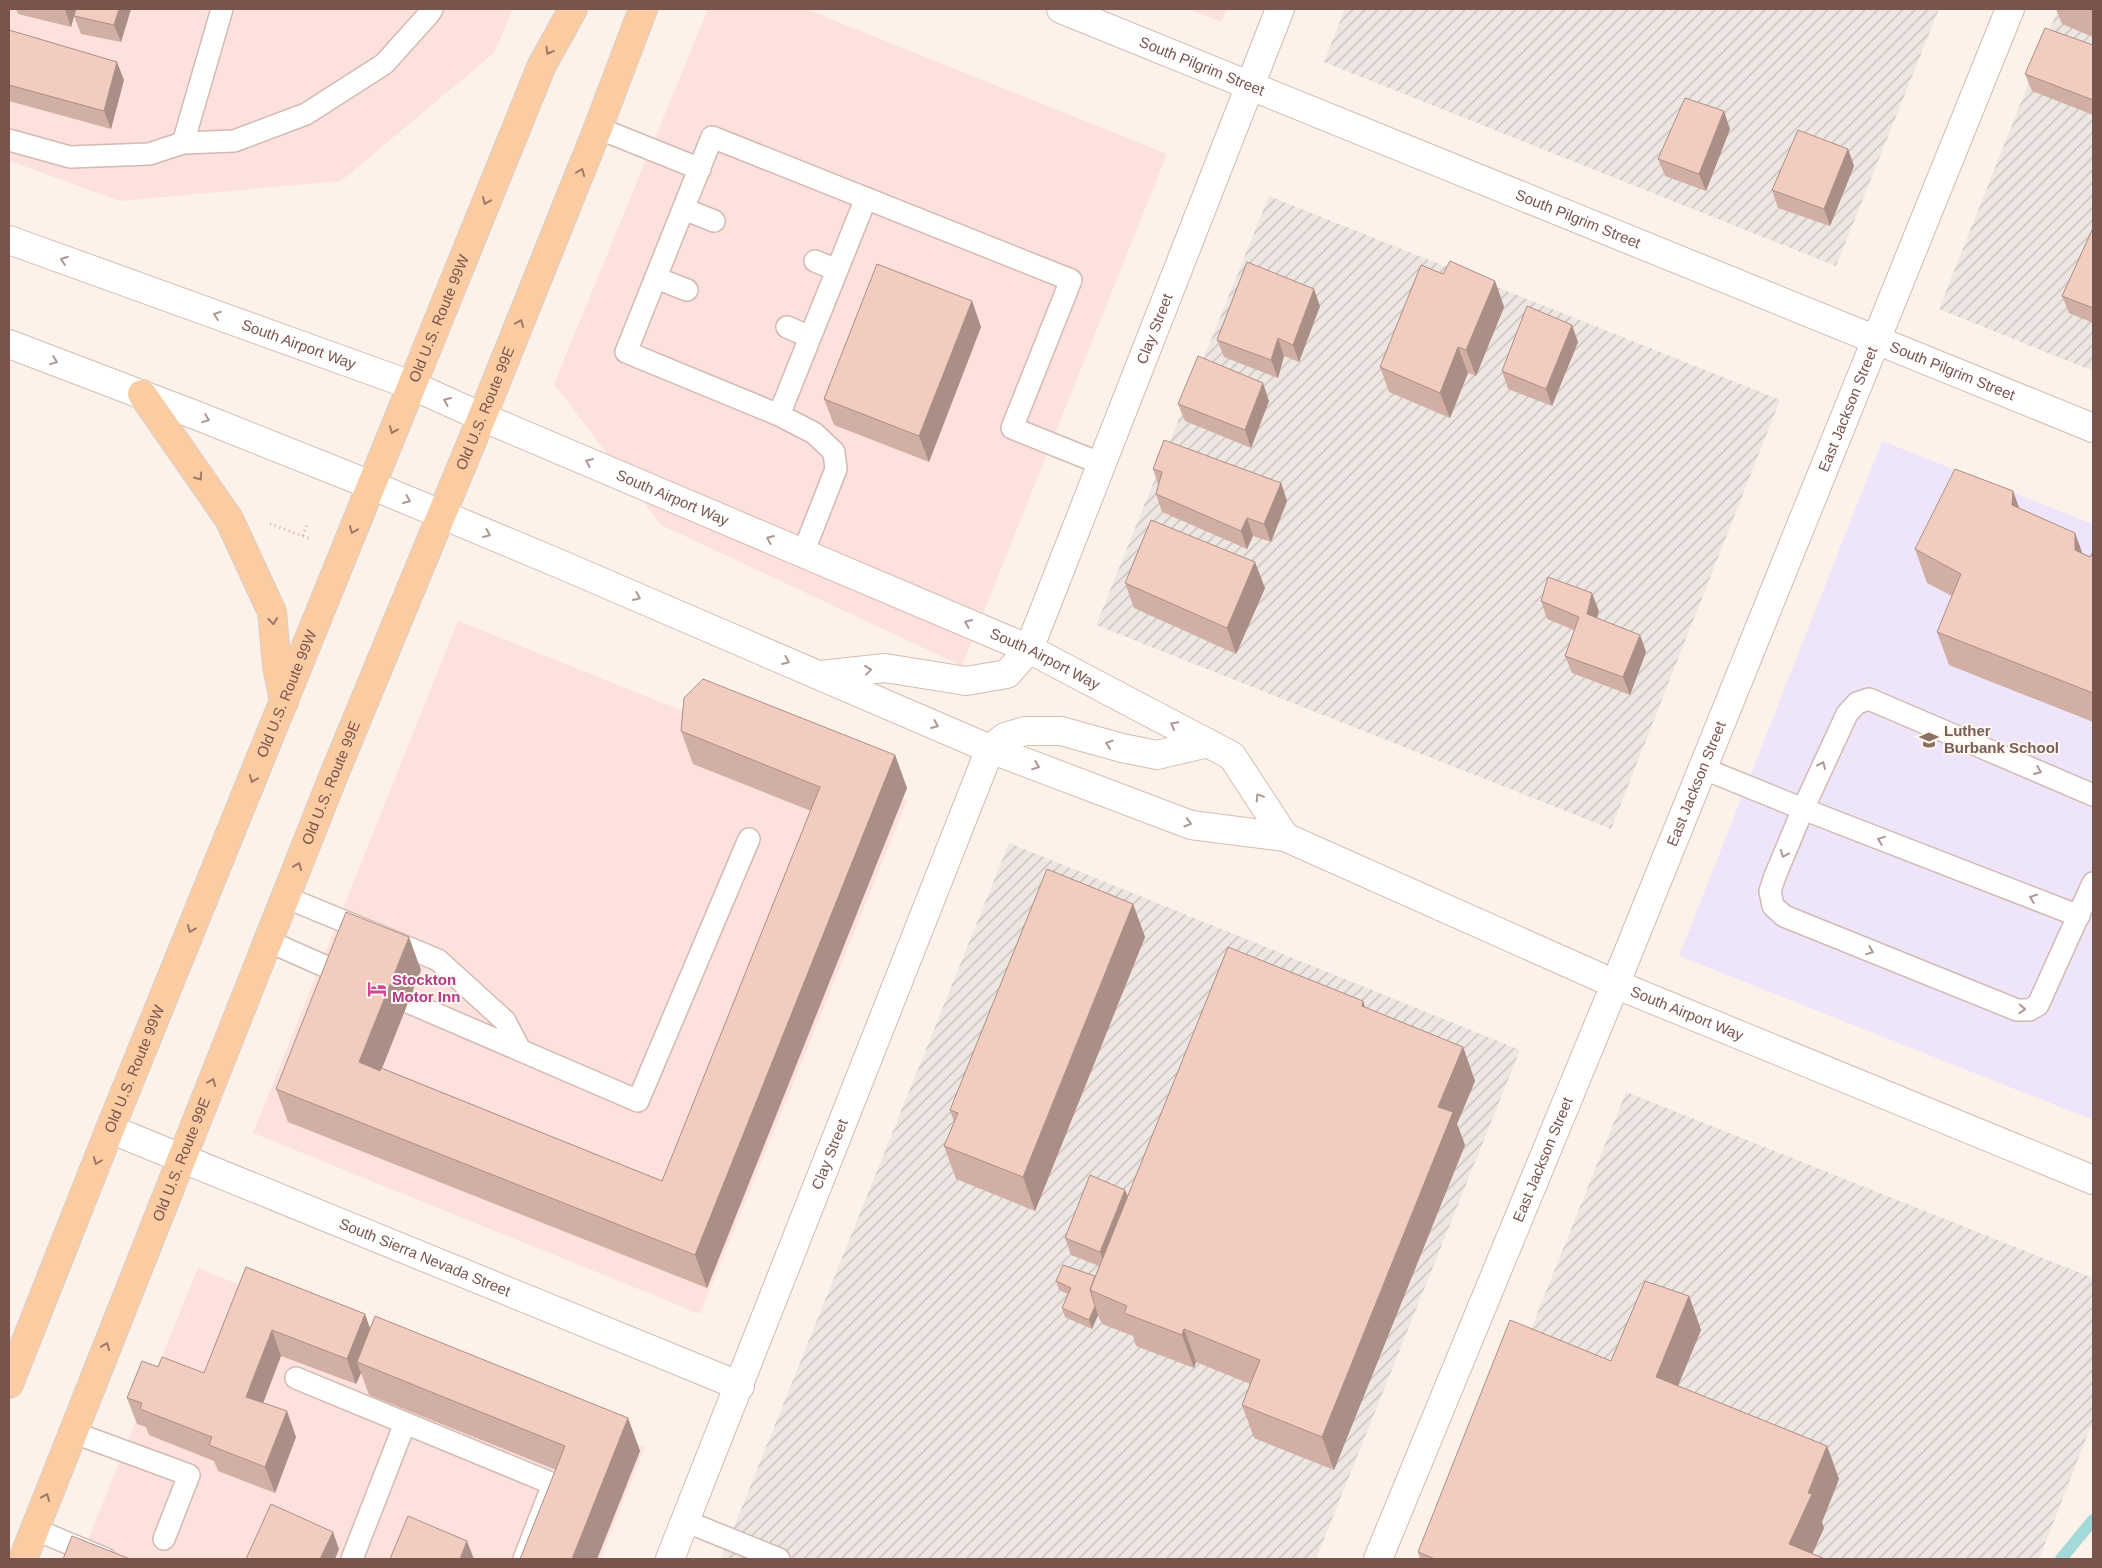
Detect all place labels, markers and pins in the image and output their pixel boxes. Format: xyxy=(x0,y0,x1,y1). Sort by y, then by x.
place label: Luther Burbank School xyxy=(1944,722,2059,756)
school or university icon: Luther Burbank School xyxy=(1918,729,1940,751)
place label: Stockton Motor Inn xyxy=(392,971,460,1005)
hotel icon: Stockton Motor Inn xyxy=(366,978,388,1000)

